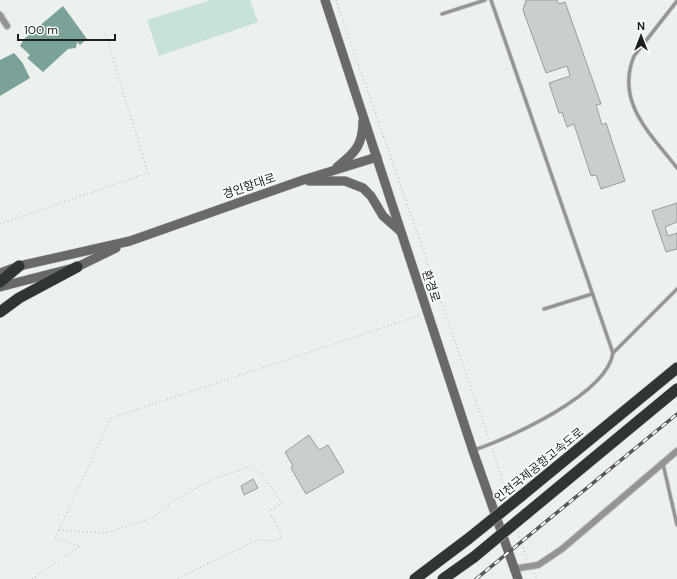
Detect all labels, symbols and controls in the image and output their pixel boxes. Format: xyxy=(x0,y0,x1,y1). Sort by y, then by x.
scale bar xyxy=(18,16,115,42)
north arrow xyxy=(621,16,661,56)
text: N xyxy=(637,19,645,33)
text: 100 m xyxy=(24,22,58,38)
street label: 경인항대로 xyxy=(220,169,278,203)
street label: 환경로 xyxy=(418,268,444,304)
street label: 인천국제공항고속도로 xyxy=(491,424,587,506)

